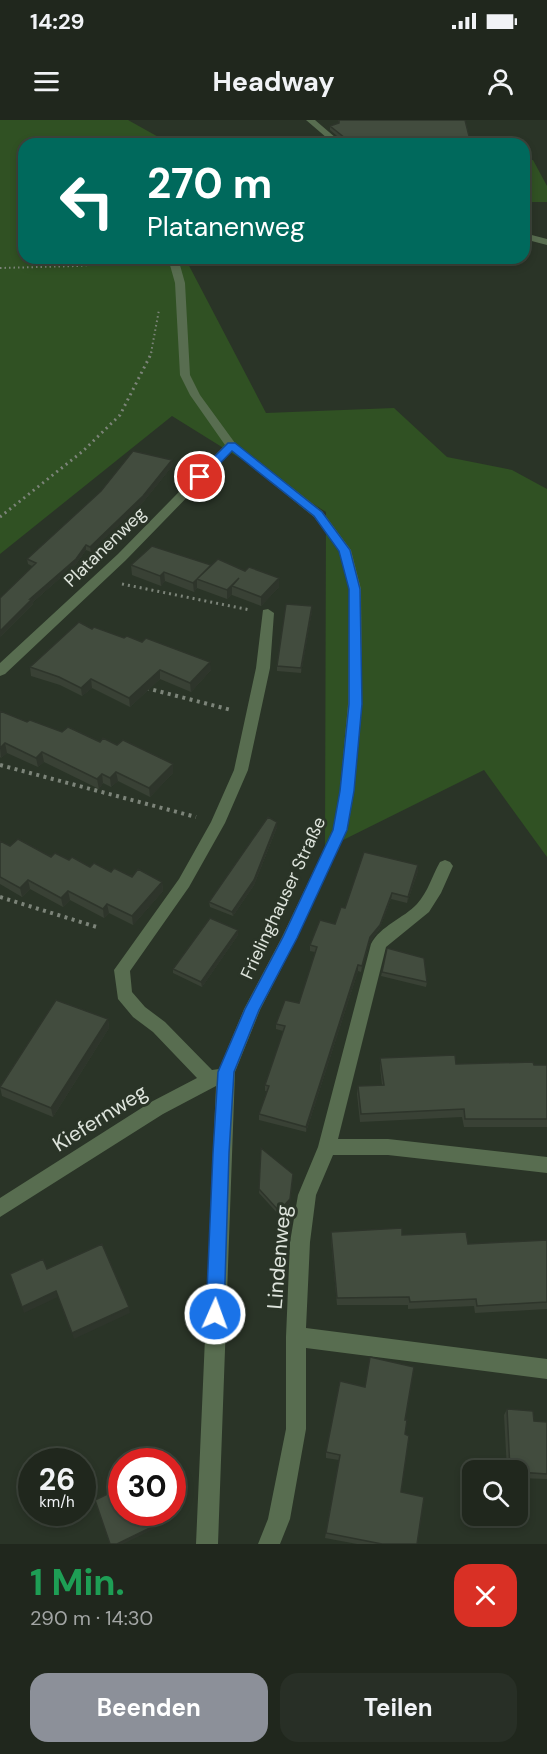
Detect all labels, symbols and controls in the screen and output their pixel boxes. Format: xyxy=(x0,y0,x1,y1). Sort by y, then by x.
text: 14:29 xyxy=(30,7,84,36)
text: Headway xyxy=(212,64,335,99)
icon: menu xyxy=(30,65,63,98)
icon: person xyxy=(484,65,517,98)
text: 270 m xyxy=(147,156,272,211)
icon: left xyxy=(48,162,126,240)
text: Platanenweg xyxy=(147,209,305,244)
pin xyxy=(174,451,225,502)
icon: arrive xyxy=(183,460,216,493)
street label: Platanenweg xyxy=(59,502,151,592)
street label: Frielinghauser Straße xyxy=(235,813,331,983)
street label: Kiefernweg xyxy=(47,1078,153,1158)
street label: Lindenweg xyxy=(260,1203,298,1310)
position arrow xyxy=(183,1282,247,1346)
speed limit sign: 30 xyxy=(108,1448,186,1526)
text: 26 xyxy=(39,1460,75,1499)
map controls xyxy=(462,1460,528,1526)
button: search xyxy=(462,1460,528,1526)
text: km/h xyxy=(39,1492,75,1512)
text: 1 Min. xyxy=(30,1559,125,1606)
button: close xyxy=(454,1564,517,1627)
text: 290 m · 14:30 xyxy=(30,1605,153,1631)
button: Beenden xyxy=(30,1673,268,1742)
button: Teilen xyxy=(280,1673,517,1742)

